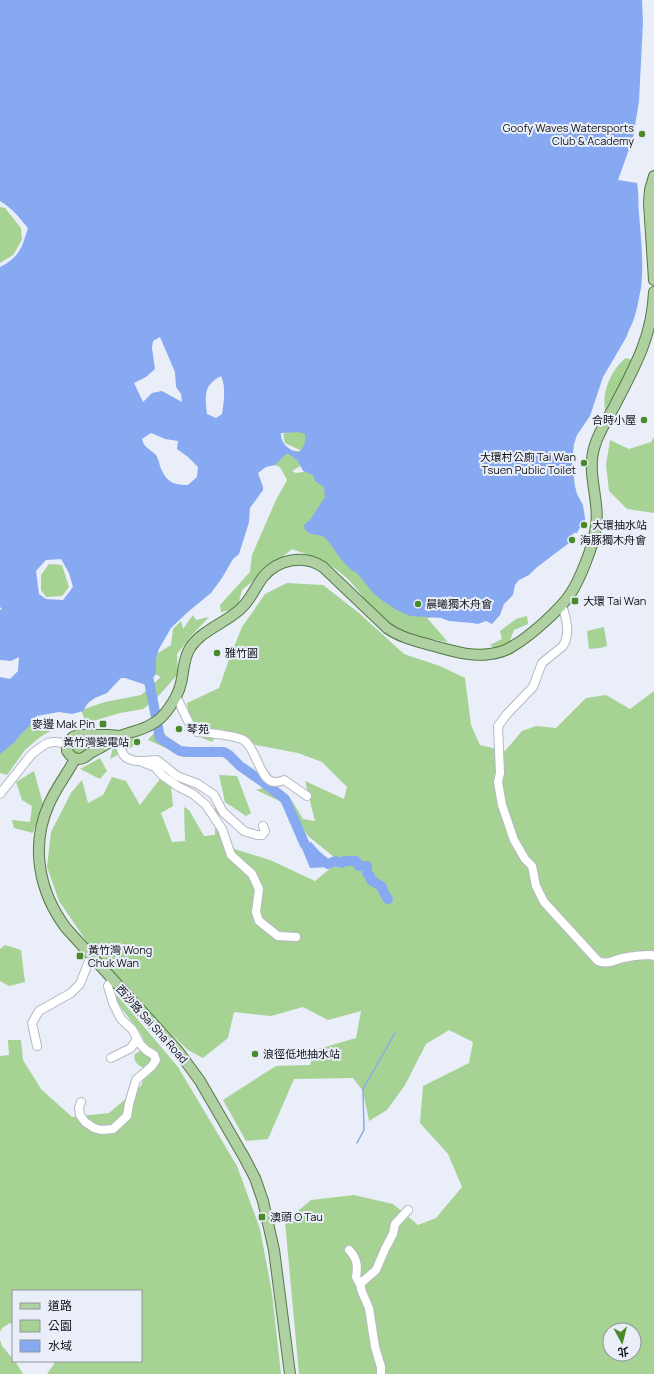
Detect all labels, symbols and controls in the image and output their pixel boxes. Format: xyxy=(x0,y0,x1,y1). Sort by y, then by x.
place label: Goofy Waves Watersports Club & Academy xyxy=(503,120,634,148)
marker: Goofy Waves Watersports Club & Academy xyxy=(637,129,647,139)
place label: 合時小屋 xyxy=(592,412,636,427)
marker: 合時小屋 xyxy=(639,415,649,425)
place label: 大環村公廁 Tai Wan Tsuen Public Toilet xyxy=(480,449,576,477)
marker: 大環村公廁 Tai Wan Tsuen Public Toilet xyxy=(579,458,589,468)
place label: 大環抽水站 xyxy=(592,517,647,532)
marker: 大環抽水站 xyxy=(579,520,589,530)
place label: 海豚獨木舟會 xyxy=(580,532,646,547)
marker: 海豚獨木舟會 xyxy=(567,535,577,545)
place label: 大環 Tai Wan xyxy=(583,593,646,608)
place label: 晨曦獨木舟會 xyxy=(426,596,492,611)
marker: 大環 Tai Wan xyxy=(570,596,580,606)
marker: 晨曦獨木舟會 xyxy=(413,599,423,609)
place label: 雅竹園 xyxy=(225,645,258,660)
marker: 雅竹園 xyxy=(212,648,222,658)
place label: 麥邊 Mak Pin xyxy=(32,716,95,731)
marker: 麥邊 Mak Pin xyxy=(98,719,108,729)
place label: 琴苑 xyxy=(187,721,209,736)
marker: 琴苑 xyxy=(174,724,184,734)
place label: 黃竹灣變電站 xyxy=(63,734,129,749)
marker: 黃竹灣變電站 xyxy=(132,737,142,747)
place label: 黃竹灣 Wong Chuk Wan xyxy=(88,942,152,970)
marker: 黃竹灣 Wong Chuk Wan xyxy=(75,951,85,961)
street label: 西沙路 Sai Sha Road xyxy=(113,981,192,1066)
place label: 浪徑低地抽水站 xyxy=(263,1046,340,1061)
marker: 浪徑低地抽水站 xyxy=(250,1049,260,1059)
place label: 澳頭 O Tau xyxy=(270,1209,323,1224)
marker: 澳頭 O Tau xyxy=(257,1212,267,1222)
legend xyxy=(12,1290,142,1362)
text: 道路 xyxy=(48,1297,72,1314)
text: 公園 xyxy=(48,1317,72,1334)
north arrow xyxy=(602,1322,642,1362)
text: 水域 xyxy=(48,1337,72,1354)
text: 北 xyxy=(617,1344,630,1361)

